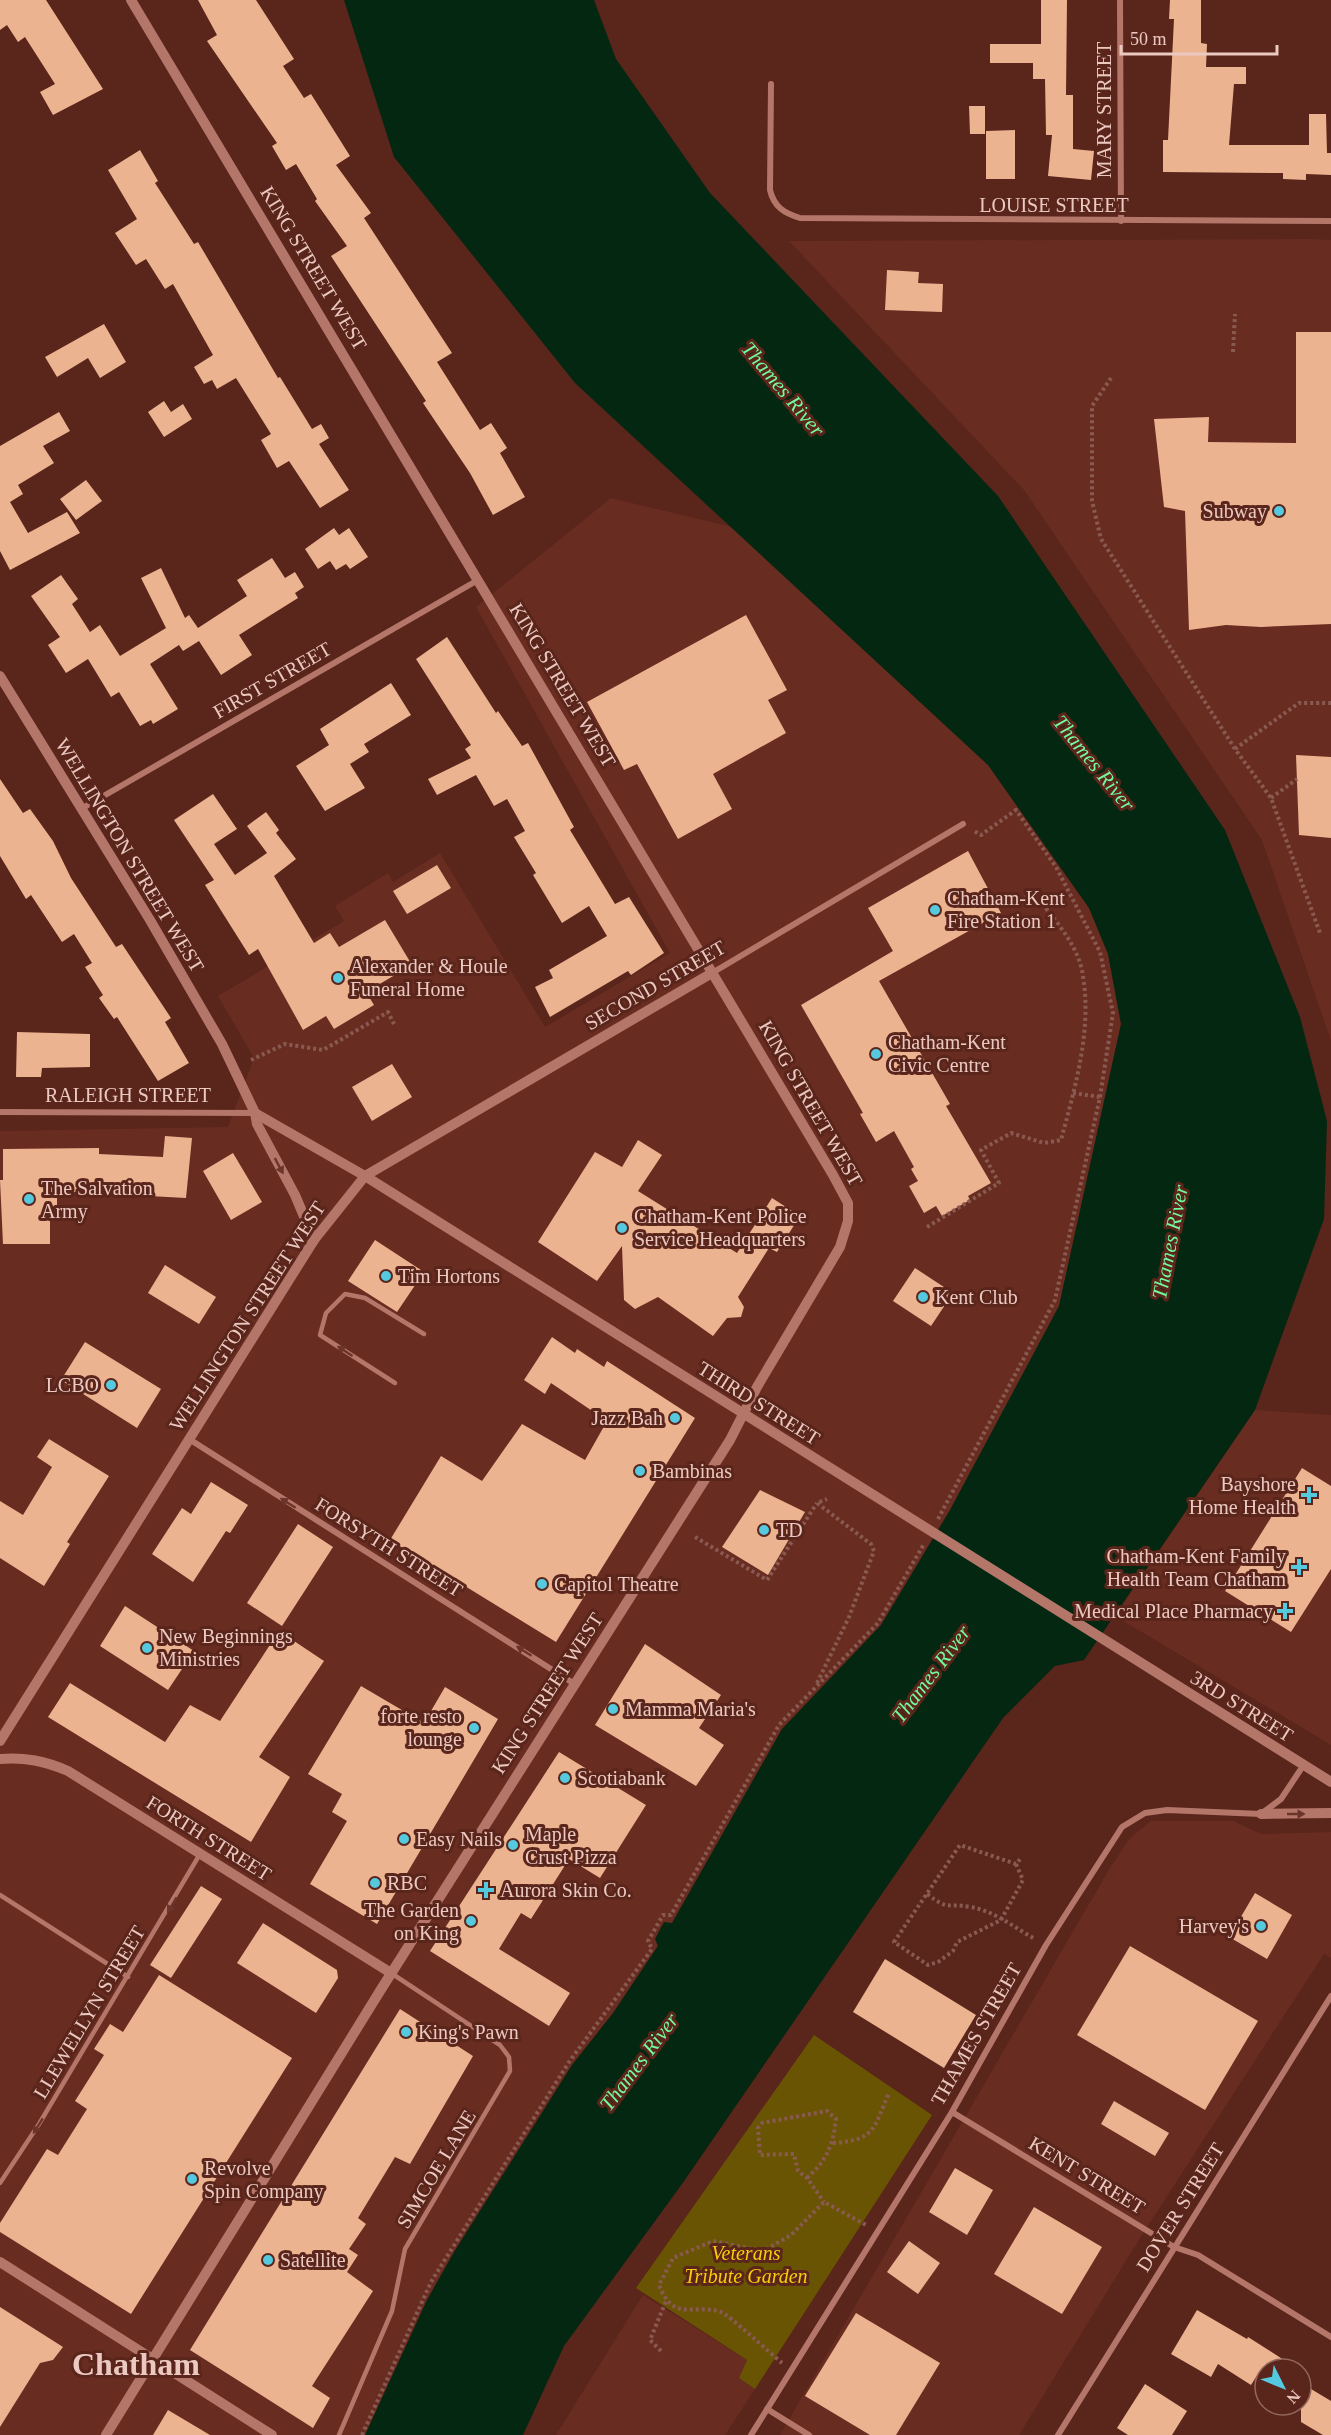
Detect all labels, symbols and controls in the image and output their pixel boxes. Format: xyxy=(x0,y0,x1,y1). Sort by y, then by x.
scale bar xyxy=(1121,18,1277,56)
text: 50 m xyxy=(1130,29,1167,49)
street label: MARY STREET xyxy=(1093,42,1115,178)
street label: KING STREET WEST xyxy=(256,182,372,354)
street label: LOUISE STREET xyxy=(979,194,1129,216)
water label: Thames River xyxy=(737,337,830,442)
place label: Subway xyxy=(1203,500,1267,523)
marker: Subway xyxy=(1272,504,1286,518)
street label: KING STREET WEST xyxy=(505,599,621,771)
street label: FIRST STREET xyxy=(209,637,335,723)
water label: Thames River xyxy=(1048,710,1140,816)
street label: WELLINGTON STREET WEST xyxy=(51,734,209,976)
place label: Chatham-Kent Fire Station 1 xyxy=(947,887,1065,932)
marker: Chatham-Kent Fire Station 1 xyxy=(928,903,942,917)
street label: SECOND STREET xyxy=(581,936,729,1034)
place label: Alexander & Houle Funeral Home xyxy=(350,955,508,1000)
marker: Alexander & Houle Funeral Home xyxy=(331,971,345,985)
street label: KING STREET WEST xyxy=(755,1017,867,1189)
place label: Chatham-Kent Civic Centre xyxy=(888,1031,1006,1076)
marker: Chatham-Kent Civic Centre xyxy=(869,1047,883,1061)
street label: RALEIGH STREET xyxy=(45,1084,211,1106)
one-way arrow xyxy=(274,1157,284,1174)
place label: The Salvation Army xyxy=(41,1177,153,1223)
water label: Thames River xyxy=(1147,1182,1193,1301)
marker: The Salvation Army xyxy=(22,1192,36,1206)
street label: WELLINGTON STREET WEST xyxy=(165,1197,329,1435)
place label: Chatham-Kent Police Service Headquarters xyxy=(634,1205,807,1251)
marker: Chatham-Kent Police Service Headquarters xyxy=(615,1221,629,1235)
place label: Tim Hortons xyxy=(398,1265,500,1287)
marker: Tim Hortons xyxy=(379,1269,393,1283)
place label: Kent Club xyxy=(935,1286,1018,1308)
marker: Kent Club xyxy=(916,1290,930,1304)
one-way arrow xyxy=(337,1346,353,1357)
street label: THIRD STREET xyxy=(694,1357,824,1449)
place label: LCBO xyxy=(46,1374,99,1396)
marker: LCBO xyxy=(104,1378,118,1392)
place label: Jazz Bah xyxy=(591,1407,663,1429)
marker: Jazz Bah xyxy=(668,1411,682,1425)
place label: Bambinas xyxy=(652,1460,732,1482)
marker: Bambinas xyxy=(633,1464,647,1478)
place label: Bayshore Home Health xyxy=(1189,1473,1296,1518)
marker: Bayshore Home Health xyxy=(1300,1486,1318,1504)
street label: FORSYTH STREET xyxy=(311,1493,467,1601)
one-way arrow xyxy=(280,1497,296,1508)
place label: TD xyxy=(776,1519,803,1541)
marker: TD xyxy=(757,1523,771,1537)
place label: Chatham-Kent Family Health Team Chatham xyxy=(1107,1545,1286,1590)
marker: Chatham-Kent Family Health Team Chatham xyxy=(1290,1558,1308,1576)
place label: Capitol Theatre xyxy=(554,1573,679,1596)
marker: Capitol Theatre xyxy=(535,1577,549,1591)
place label: Medical Place Pharmacy xyxy=(1074,1600,1273,1623)
marker: Medical Place Pharmacy xyxy=(1278,1604,1292,1618)
street label: KING STREET WEST xyxy=(487,1609,607,1777)
water label: Thames River xyxy=(886,1620,976,1728)
place label: New Beginnings Ministries xyxy=(159,1625,293,1670)
marker: New Beginnings Ministries xyxy=(140,1641,154,1655)
one-way arrow xyxy=(516,1646,532,1657)
street label: 3RD STREET xyxy=(1187,1666,1297,1746)
place label: Mamma Maria's xyxy=(625,1698,756,1720)
marker: Mamma Maria's xyxy=(606,1702,620,1716)
place label: forte resto lounge xyxy=(380,1705,462,1751)
marker: forte resto lounge xyxy=(467,1721,481,1735)
place label: Scotiabank xyxy=(577,1767,666,1789)
marker: Scotiabank xyxy=(558,1771,572,1785)
street label: FORTH STREET xyxy=(143,1791,275,1885)
one-way arrow xyxy=(1287,1809,1306,1819)
place label: Maple Crust Pizza xyxy=(525,1823,617,1868)
place label: Easy Nails xyxy=(416,1828,502,1851)
marker: Easy Nails xyxy=(397,1832,411,1846)
marker: Maple Crust Pizza xyxy=(506,1838,520,1852)
place label: RBC xyxy=(387,1872,427,1894)
marker: RBC xyxy=(368,1876,382,1890)
place label: Aurora Skin Co. xyxy=(500,1879,632,1901)
marker: Aurora Skin Co. xyxy=(477,1881,495,1899)
one-way arrow xyxy=(166,1897,177,1913)
place label: The Garden on King xyxy=(364,1899,459,1945)
marker: The Garden on King xyxy=(464,1914,478,1928)
place label: Harvey's xyxy=(1179,1915,1249,1938)
marker: Harvey's xyxy=(1254,1919,1268,1933)
street label: LLEWELLYN STREET xyxy=(29,1922,149,2102)
street label: THAMES STREET xyxy=(926,1959,1026,2109)
water label: Thames River xyxy=(594,2008,684,2116)
place label: King's Pawn xyxy=(418,2021,519,2044)
marker: King's Pawn xyxy=(399,2025,413,2039)
street label: SIMCOE LANE xyxy=(392,2106,480,2232)
one-way arrow xyxy=(32,2117,43,2134)
street label: KENT STREET xyxy=(1025,2132,1149,2218)
street label: DOVER STREET xyxy=(1132,2139,1228,2275)
place label: Revolve Spin Company xyxy=(204,2157,323,2203)
marker: Revolve Spin Company xyxy=(185,2172,199,2186)
park label: Veterans Tribute Garden xyxy=(684,2242,808,2287)
place label: Satellite xyxy=(280,2249,346,2271)
marker: Satellite xyxy=(261,2253,275,2267)
district label: Chatham xyxy=(72,2346,200,2382)
north arrow xyxy=(1253,2357,1313,2417)
text: N xyxy=(1283,2387,1304,2407)

